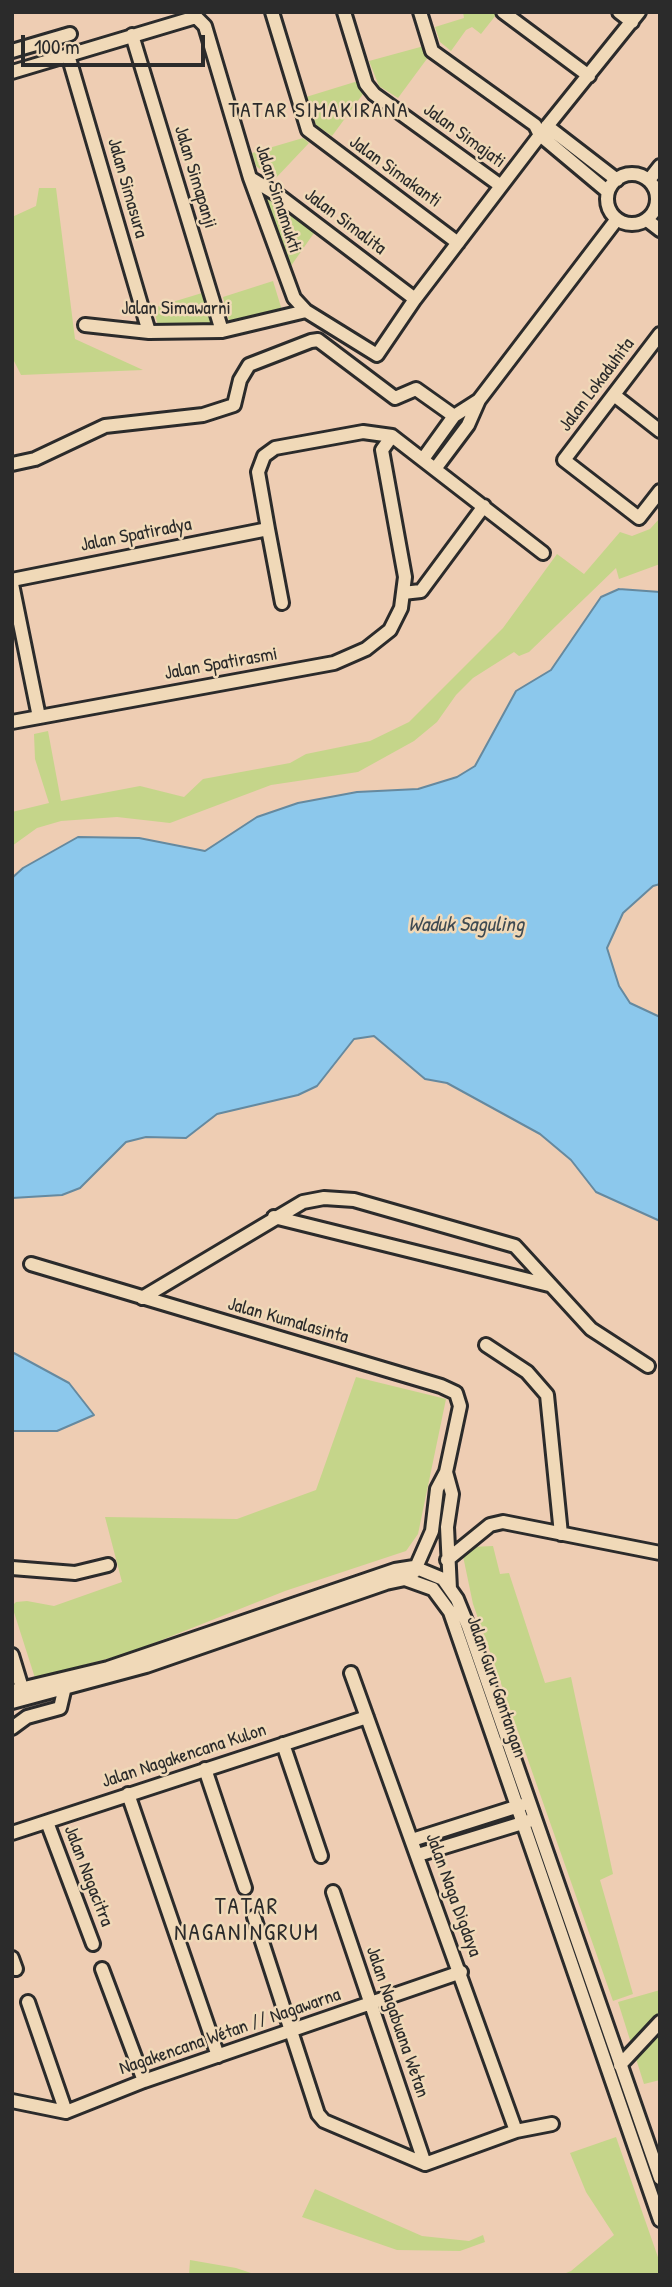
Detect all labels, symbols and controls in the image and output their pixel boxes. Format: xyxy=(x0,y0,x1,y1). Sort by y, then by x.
scale bar xyxy=(24,21,208,65)
text: 100 m xyxy=(34,32,80,61)
district label: TATAR SIMAKIRANA xyxy=(231,98,407,124)
street label: Jalan Simajati xyxy=(418,99,510,173)
street label: Jalan Simapanji xyxy=(169,123,221,231)
street label: Jalan Simakanti xyxy=(345,131,445,213)
street label: Jalan Simasura xyxy=(102,135,152,241)
street label: Jalan Simamukti xyxy=(250,142,306,256)
street label: Jalan Simalita xyxy=(300,184,390,260)
street label: Jalan Simawarni xyxy=(121,298,231,320)
street label: Jalan Lokaduhita xyxy=(554,334,640,436)
street label: Jalan Spatiradya xyxy=(79,513,193,557)
street label: Jalan Spatirasmi xyxy=(163,643,279,685)
water label: Waduk Saguling xyxy=(408,912,524,938)
street label: Jalan Kumalasinta xyxy=(225,1293,351,1349)
street label: Jalan Guru Gantangan xyxy=(461,1613,531,1761)
street label: Jalan Nagakencana Kulon xyxy=(99,1719,269,1793)
street label: Jalan Nagacitra xyxy=(58,1822,118,1930)
street label: Jalan Naga Digdaya xyxy=(420,1830,486,1960)
district label: TATAR NAGANINGRUM xyxy=(176,1894,318,1948)
street label: Jalan Nagabuana Wetan xyxy=(360,1943,434,2101)
street label: Nagakencana Wétan // Nagawarna xyxy=(116,1983,344,2081)

